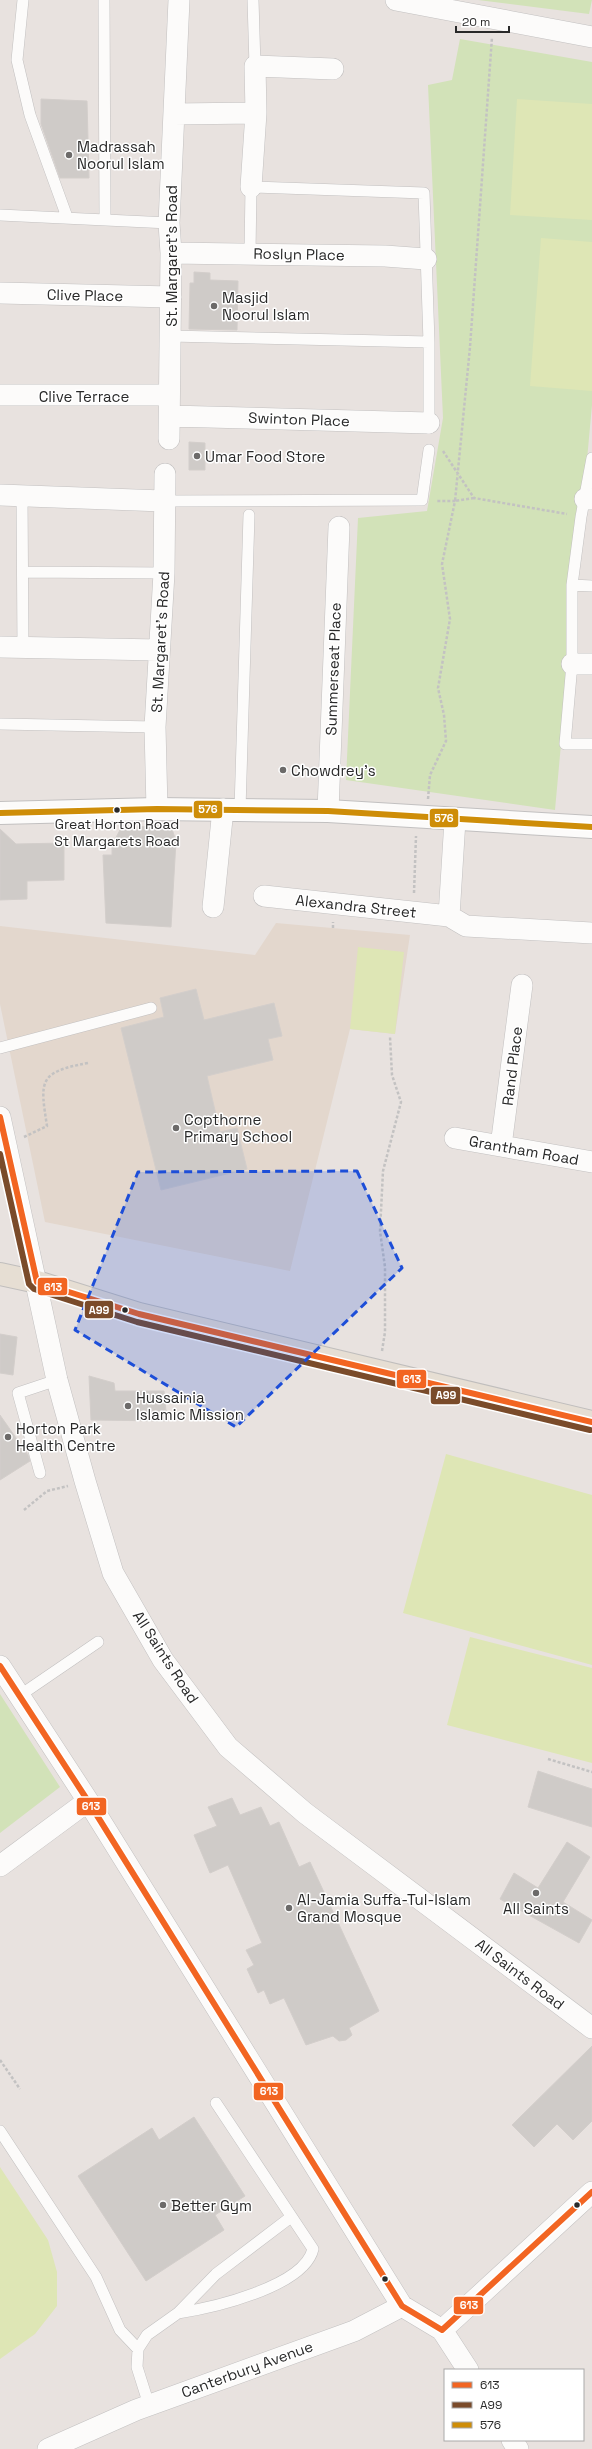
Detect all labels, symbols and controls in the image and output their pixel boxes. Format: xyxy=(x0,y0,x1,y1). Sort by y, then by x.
scale bar xyxy=(456,8,509,34)
text: 20 m xyxy=(462,14,490,30)
place label: Madrassah Noorul Islam xyxy=(77,137,165,173)
marker: Madrassah Noorul Islam xyxy=(64,150,74,160)
street label: St. Margaret's Road xyxy=(162,185,181,327)
street label: Roslyn Place xyxy=(253,244,345,264)
street label: Clive Place xyxy=(47,285,124,305)
place label: Masjid Noorul Islam xyxy=(222,288,310,324)
marker: Masjid Noorul Islam xyxy=(209,301,219,311)
street label: Clive Terrace xyxy=(39,387,129,406)
street label: Swinton Place xyxy=(248,408,350,430)
place label: Umar Food Store xyxy=(205,447,326,466)
marker: Umar Food Store xyxy=(192,451,202,461)
street label: St. Margaret's Road xyxy=(147,571,173,713)
street label: Summerseat Place xyxy=(321,602,345,736)
place label: Chowdrey's xyxy=(291,761,376,780)
marker: Chowdrey's xyxy=(278,765,288,775)
line badge: 576 xyxy=(193,800,223,819)
text: 576 xyxy=(198,802,218,816)
marker: Great Horton Road St Margarets Road xyxy=(112,805,122,815)
line badge: 576 xyxy=(429,808,459,828)
text: 576 xyxy=(434,811,454,825)
place label: Great Horton Road St Margarets Road xyxy=(54,815,180,850)
street label: Alexandra Street xyxy=(295,890,417,922)
street label: Rand Place xyxy=(498,1025,526,1107)
place label: Copthorne Primary School xyxy=(184,1110,292,1146)
marker: Copthorne Primary School xyxy=(171,1123,181,1133)
street label: Grantham Road xyxy=(468,1131,580,1169)
line badge: 613 xyxy=(37,1277,68,1296)
text: 613 xyxy=(44,1280,63,1294)
line badge: A99 xyxy=(84,1300,114,1319)
text: A99 xyxy=(89,1303,109,1317)
unlabelled marker xyxy=(120,1305,130,1315)
line badge: 613 xyxy=(396,1369,427,1389)
text: 613 xyxy=(403,1372,422,1386)
line badge: A99 xyxy=(430,1386,461,1405)
place label: Hussainia Islamic Mission xyxy=(136,1388,244,1424)
text: A99 xyxy=(436,1388,456,1402)
marker: Hussainia Islamic Mission xyxy=(123,1401,133,1411)
place label: Horton Park Health Centre xyxy=(16,1419,116,1455)
marker: Horton Park Health Centre xyxy=(3,1432,13,1442)
street label: All Saints Road xyxy=(129,1607,203,1707)
line badge: 613 xyxy=(76,1797,107,1816)
text: 613 xyxy=(82,1799,101,1813)
marker: All Saints xyxy=(531,1888,541,1898)
place label: Al-Jamia Suffa-Tul-Islam Grand Mosque xyxy=(297,1890,471,1926)
place label: All Saints xyxy=(503,1899,569,1918)
marker: Al-Jamia Suffa-Tul-Islam Grand Mosque xyxy=(284,1903,294,1913)
street label: All Saints Road xyxy=(472,1934,568,2014)
line badge: 613 xyxy=(253,2082,284,2101)
text: 613 xyxy=(260,2084,279,2098)
place label: Better Gym xyxy=(171,2196,252,2215)
marker: Better Gym xyxy=(158,2200,168,2210)
unlabelled marker xyxy=(572,2200,582,2210)
unlabelled marker xyxy=(380,2274,390,2284)
line badge: 613 xyxy=(453,2296,484,2315)
text: 613 xyxy=(460,2298,479,2312)
street label: Canterbury Avenue xyxy=(179,2336,316,2402)
legend xyxy=(444,2369,584,2441)
text: 613 xyxy=(480,2377,500,2393)
text: A99 xyxy=(480,2397,502,2413)
text: 576 xyxy=(480,2417,501,2433)

